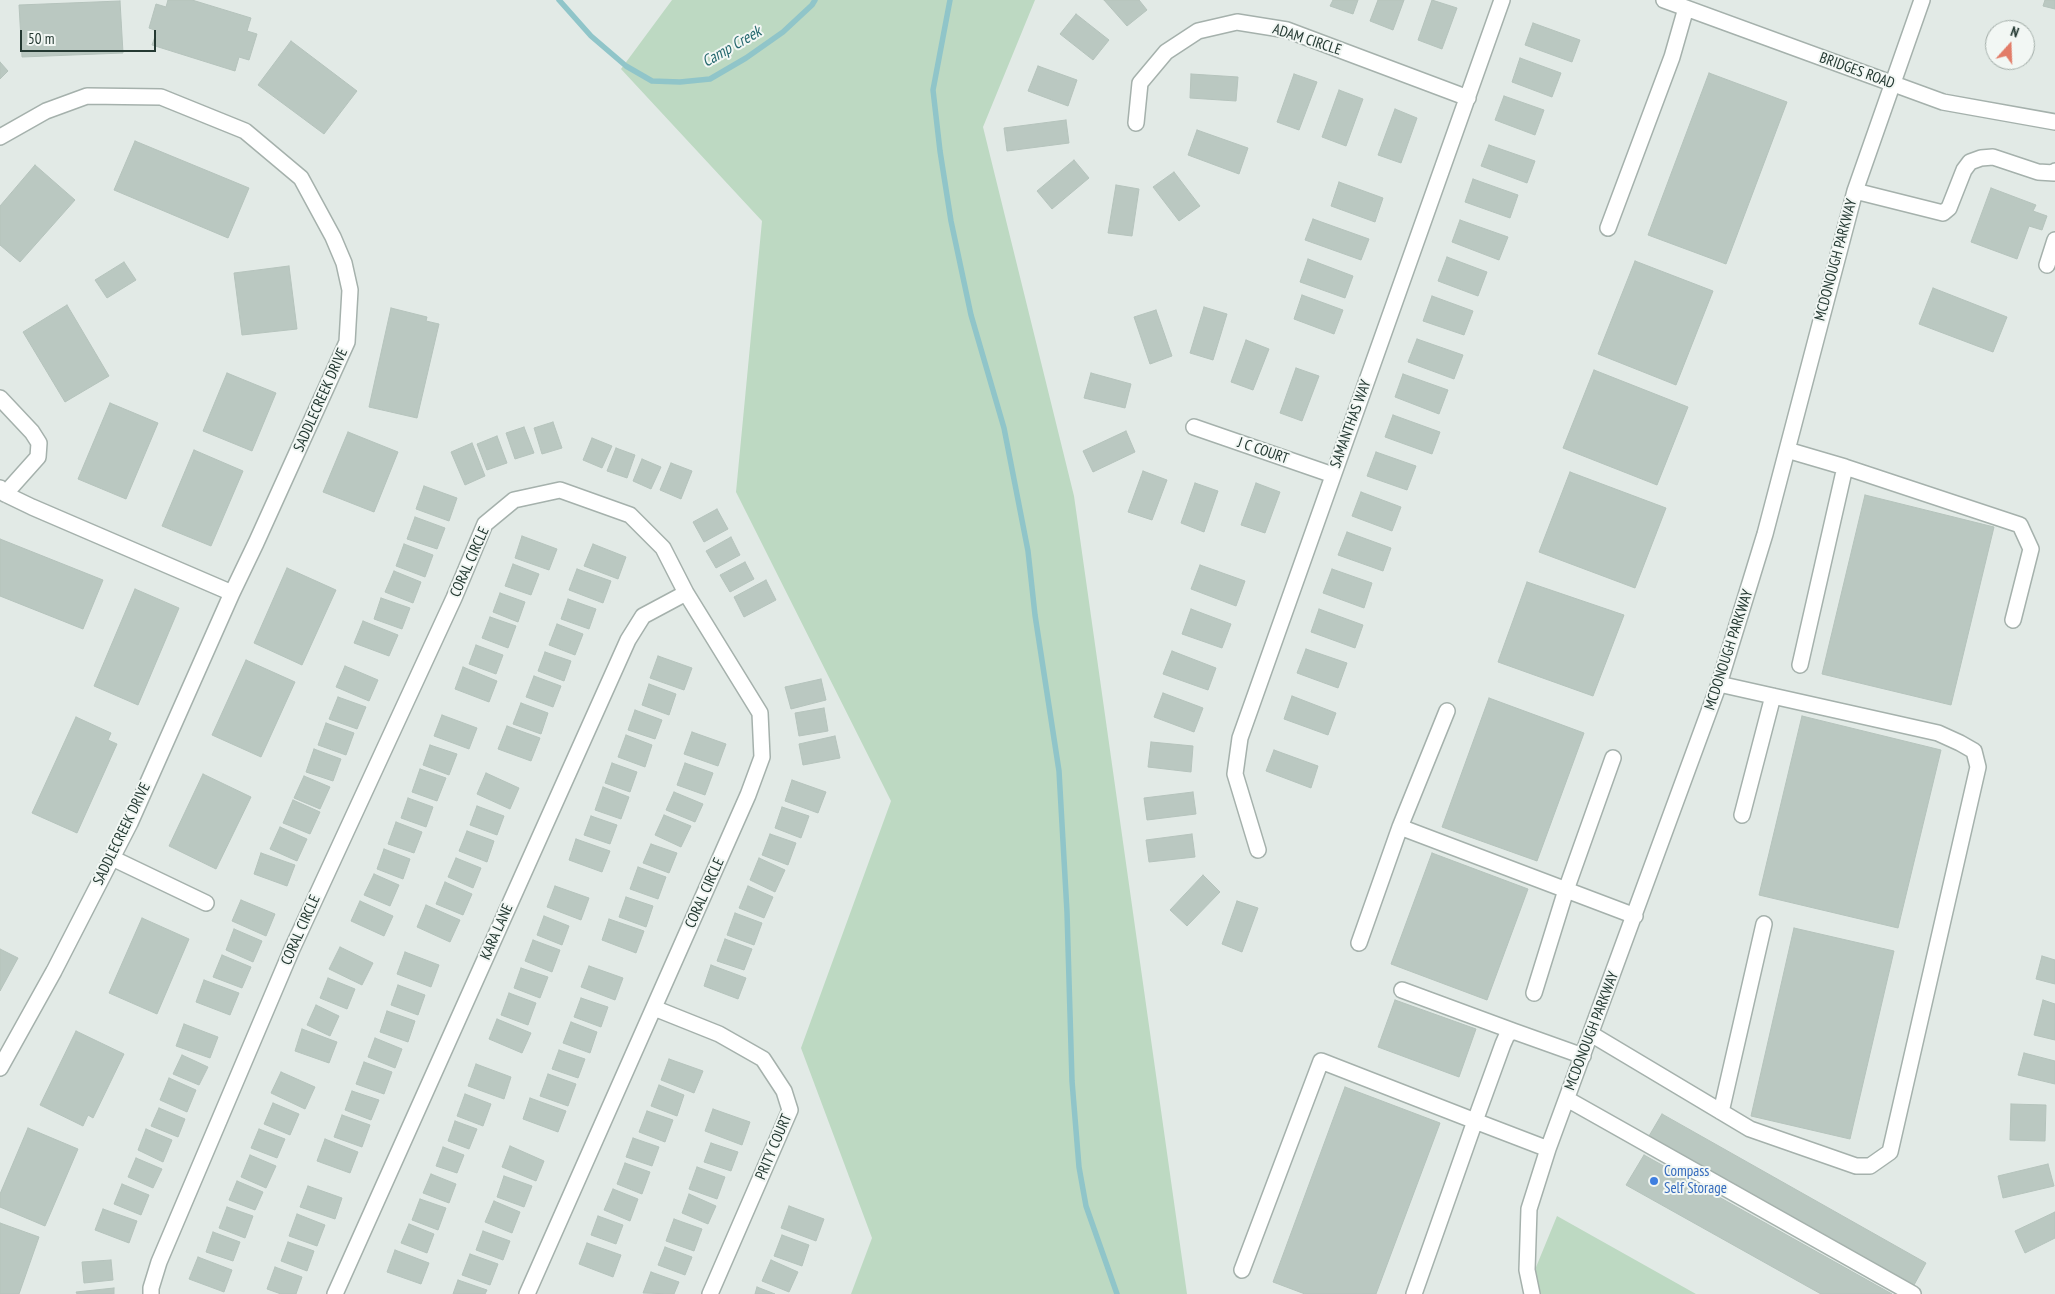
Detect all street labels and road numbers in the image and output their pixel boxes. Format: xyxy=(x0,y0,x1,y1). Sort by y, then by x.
street label: ADAM CIRCLE xyxy=(1270,20,1344,60)
street label: BRIDGES ROAD xyxy=(1817,49,1897,93)
street label: MCDONOUGH PARKWAY xyxy=(1811,197,1861,323)
street label: SADDLECREEK DRIVE xyxy=(290,345,352,455)
street label: SAMANTHAS WAY xyxy=(1327,377,1375,471)
street label: J C COURT xyxy=(1235,434,1291,468)
street label: CORAL CIRCLE xyxy=(447,524,493,600)
street label: MCDONOUGH PARKWAY xyxy=(1701,588,1757,712)
street label: SADDLECREEK DRIVE xyxy=(89,780,155,888)
street label: CORAL CIRCLE xyxy=(682,855,728,931)
street label: CORAL CIRCLE xyxy=(278,892,324,968)
street label: KARA LANE xyxy=(477,901,517,963)
street label: MCDONOUGH PARKWAY xyxy=(1561,969,1623,1093)
street label: PRITY COURT xyxy=(752,1111,796,1183)

